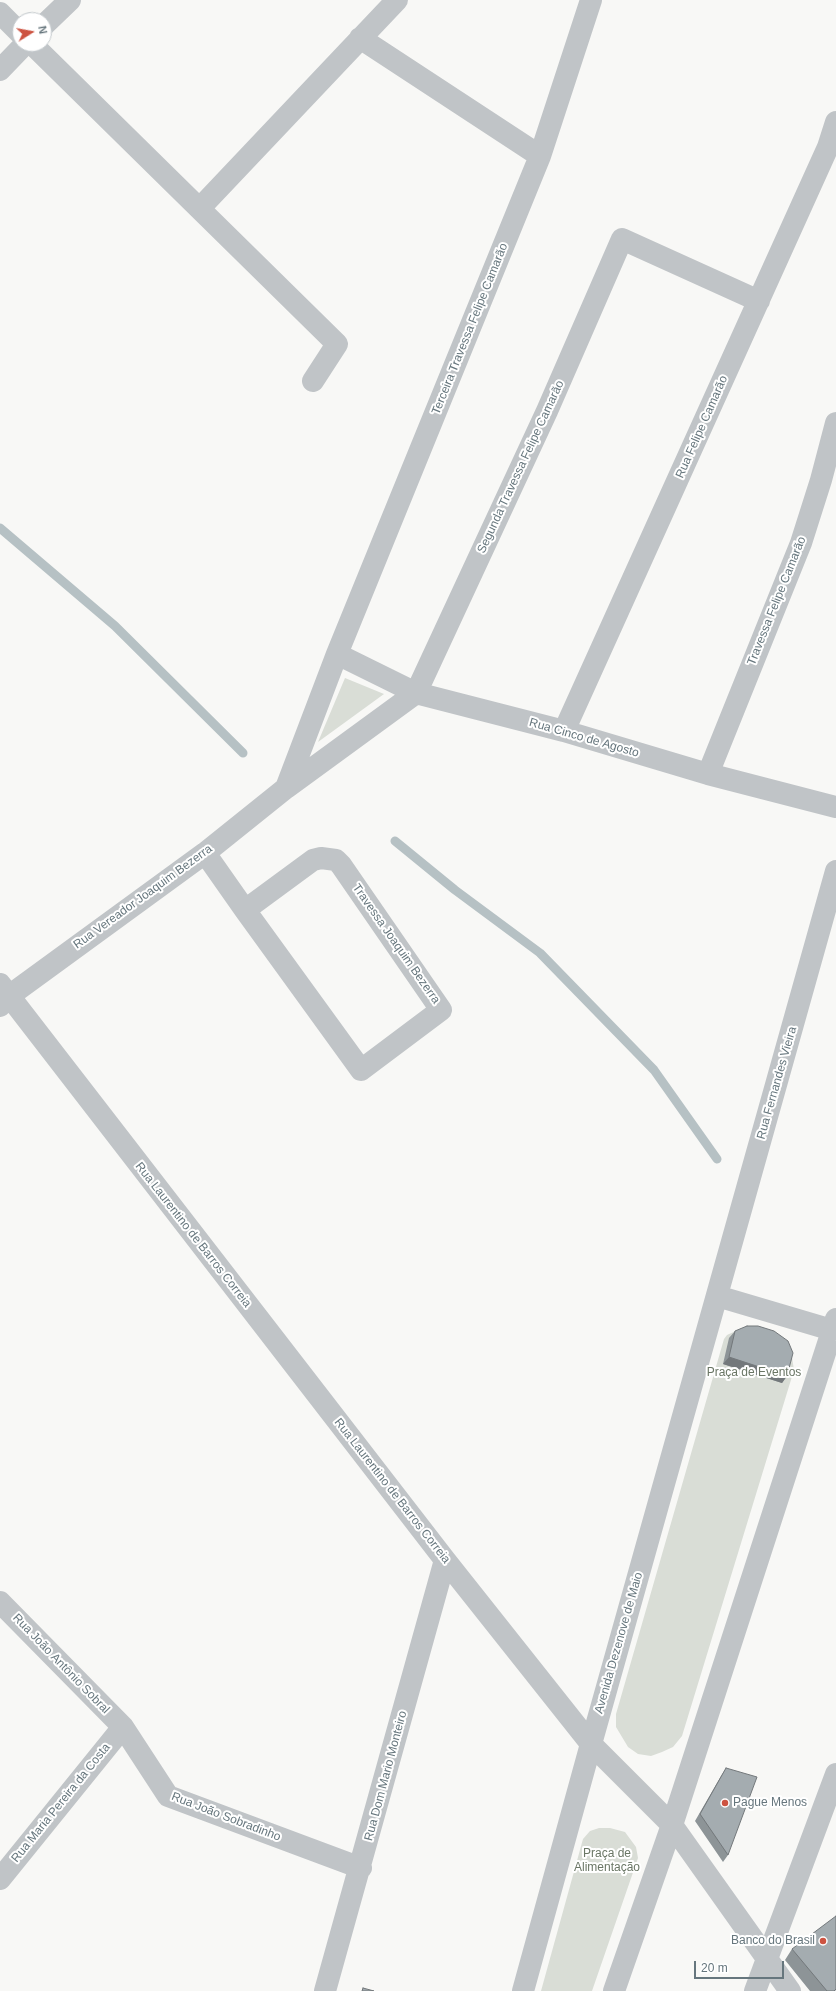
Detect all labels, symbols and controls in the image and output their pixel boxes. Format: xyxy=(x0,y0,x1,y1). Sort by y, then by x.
north arrow xyxy=(12,12,52,52)
text: N xyxy=(36,25,49,35)
street label: Terceira Travessa Felipe Camarão xyxy=(429,241,511,417)
street label: Rua Felipe Camarão xyxy=(673,373,731,481)
street label: Segunda Travessa Felipe Camarão xyxy=(475,378,567,556)
street label: Travessa Felipe Camarão xyxy=(745,535,809,667)
street label: Rua Cinco de Agosto xyxy=(528,715,640,761)
street label: Rua Vereador Joaquim Bezerra xyxy=(71,842,215,952)
street label: Travessa Joaquim Bezerra xyxy=(349,881,443,1007)
street label: Rua Fernandes Vieira xyxy=(754,1025,800,1141)
street label: Rua Laurentino de Barros Correia xyxy=(132,1160,254,1310)
park label: Praça de Eventos xyxy=(707,1366,801,1380)
street label: Rua Laurentino de Barros Correia xyxy=(331,1416,453,1566)
street label: Avenida Dezenove de Maio xyxy=(592,1571,646,1715)
street label: Rua João Antônio Sobral xyxy=(9,1611,113,1717)
street label: Rua Dom Mario Monteiro xyxy=(362,1709,410,1843)
street label: Rua Maria Pereira da Costa xyxy=(9,1741,113,1865)
street label: Rua João Sobradinho xyxy=(169,1789,283,1845)
place label: Pague Menos xyxy=(733,1796,807,1810)
marker: Pague Menos xyxy=(720,1798,730,1808)
park label: Praça de Alimentação xyxy=(574,1847,640,1875)
place label: Banco do Brasil xyxy=(731,1934,815,1948)
marker: Banco do Brasil xyxy=(818,1936,828,1946)
scale bar xyxy=(696,1953,786,1979)
text: 20 m xyxy=(701,1961,728,1975)

